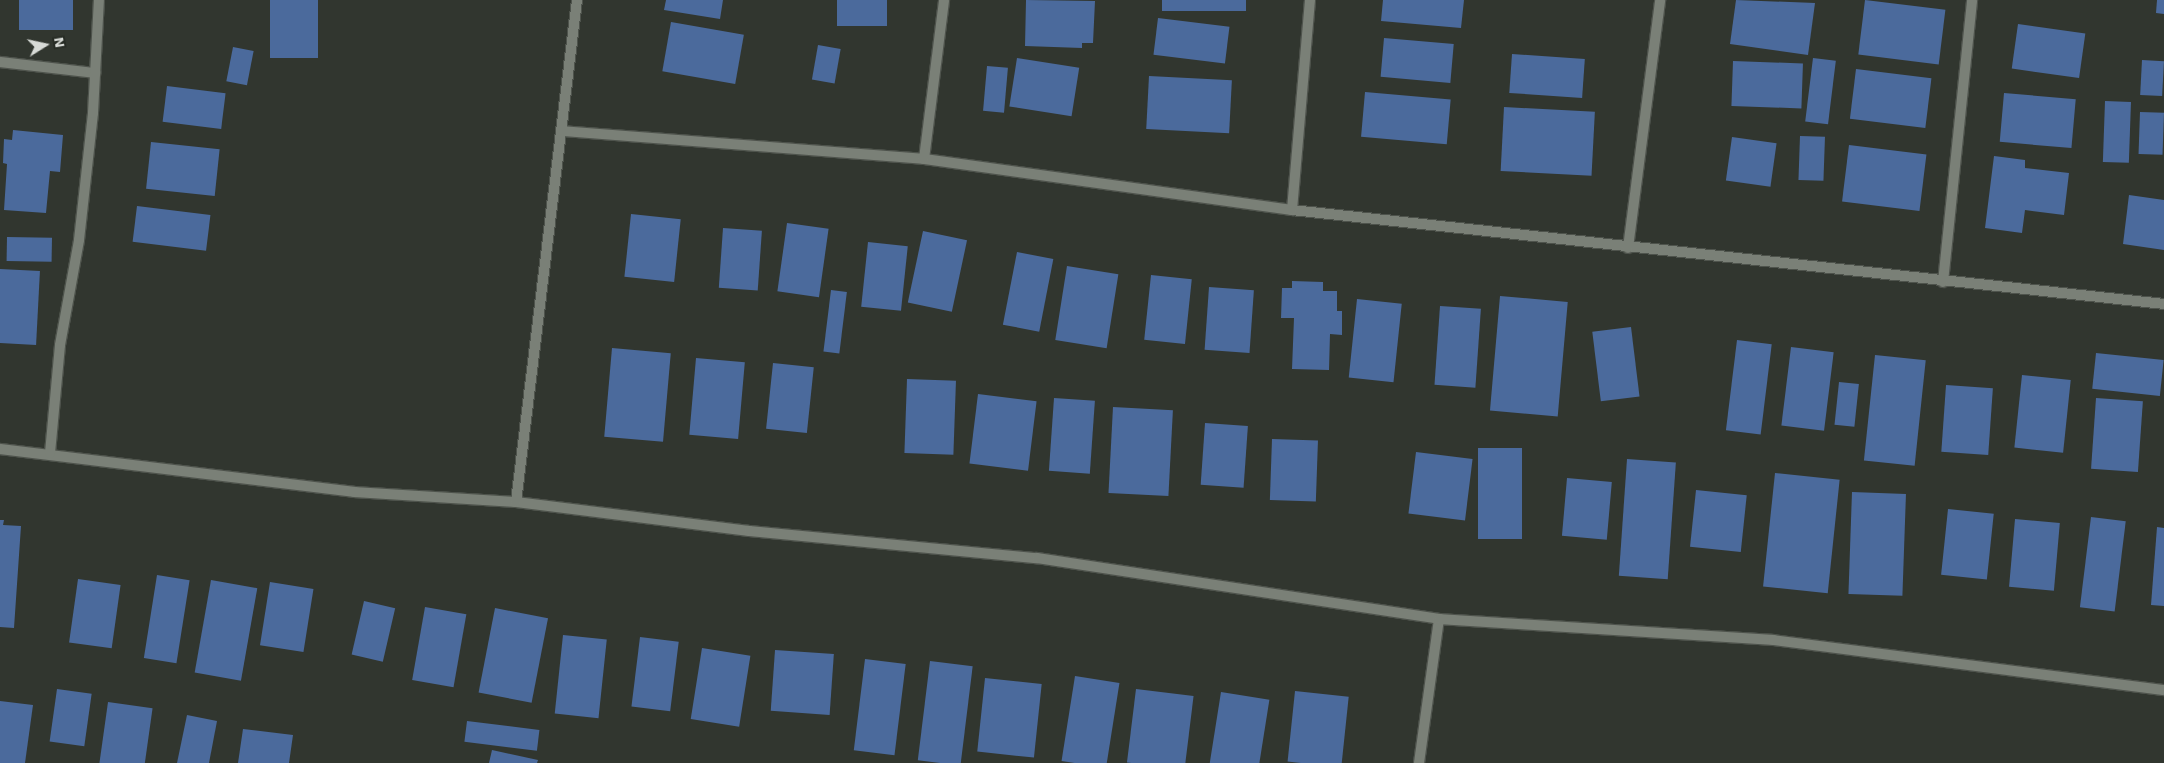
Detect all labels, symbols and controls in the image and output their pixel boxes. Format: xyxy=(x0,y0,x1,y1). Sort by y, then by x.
north arrow xyxy=(20,20,70,70)
text: N xyxy=(51,36,69,49)

